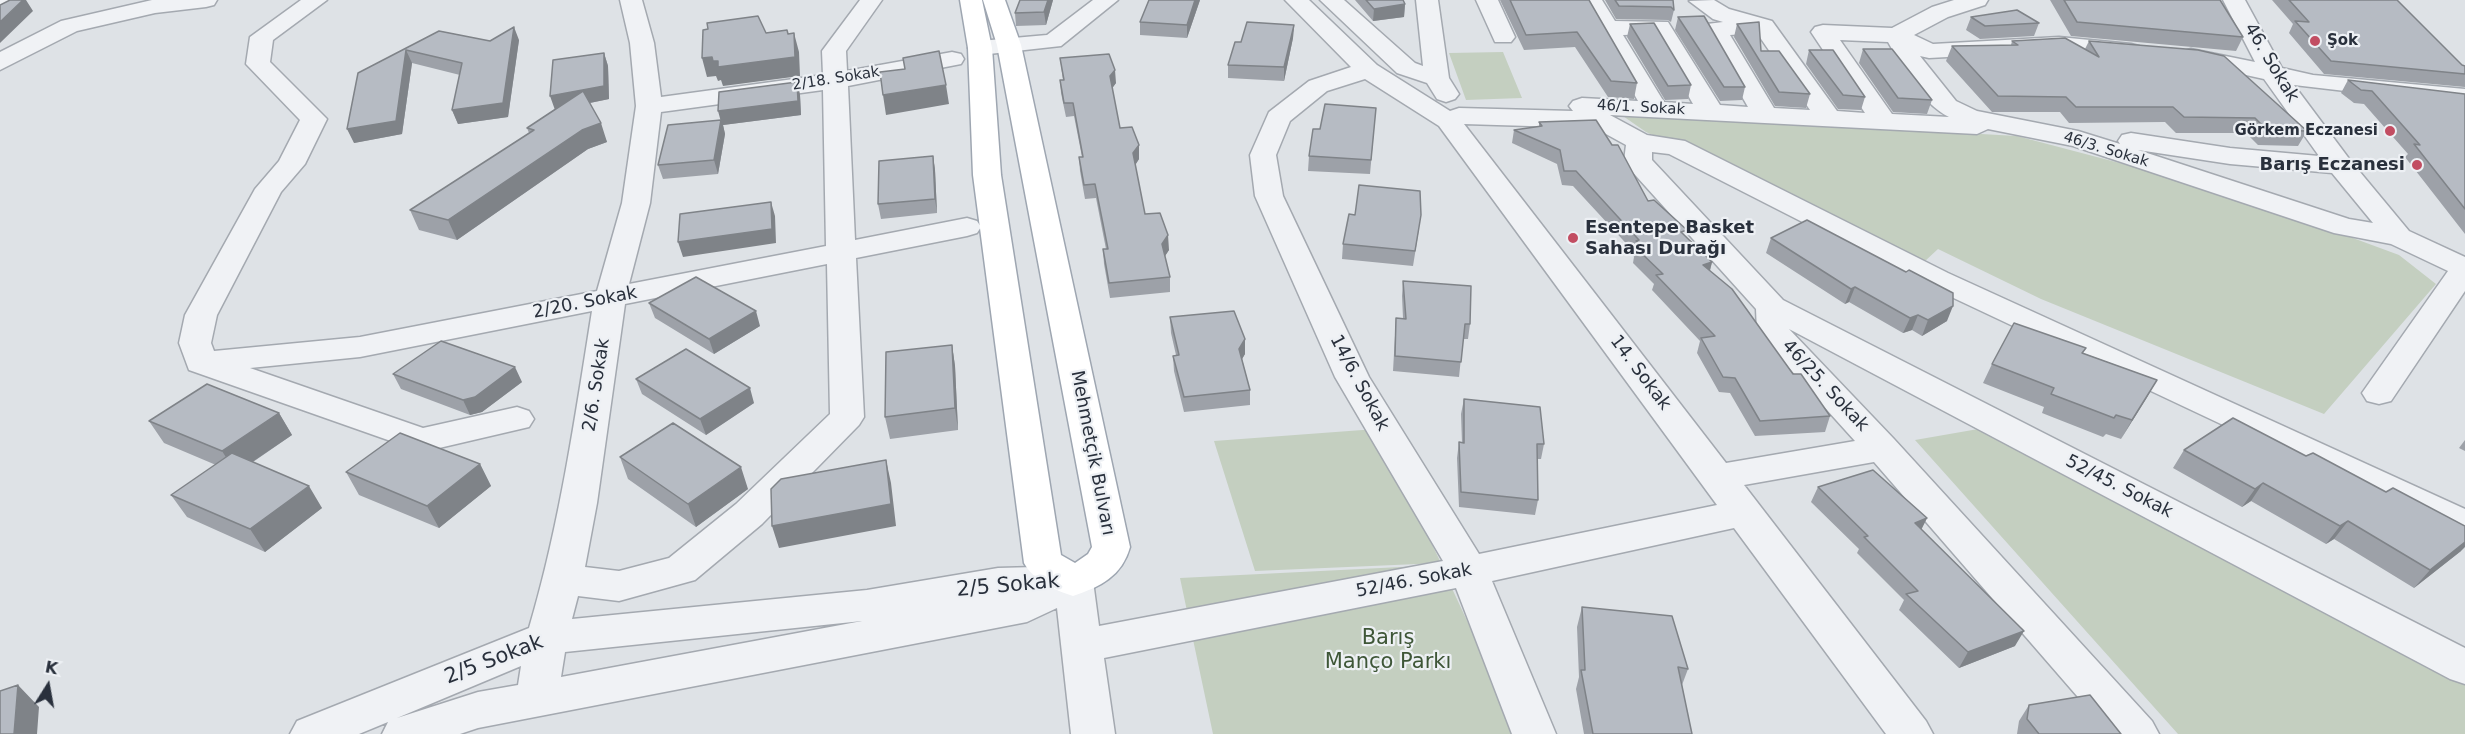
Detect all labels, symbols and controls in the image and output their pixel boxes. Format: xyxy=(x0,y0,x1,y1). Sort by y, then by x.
street label: 46. Sokak xyxy=(2239,20,2303,106)
place label: Şok xyxy=(2327,32,2358,50)
marker: Şok xyxy=(2308,34,2322,48)
street label: 2/18. Sokak xyxy=(791,63,881,95)
street label: 46/1. Sokak xyxy=(1596,97,1686,119)
place label: Görkem Eczanesi xyxy=(2234,122,2378,140)
marker: Görkem Eczanesi xyxy=(2383,124,2397,138)
street label: 46/3. Sokak xyxy=(2061,128,2151,172)
place label: Barış Eczanesi xyxy=(2260,154,2405,176)
marker: Barış Eczanesi xyxy=(2410,158,2424,172)
place label: Esentepe Basket Sahası Durağı xyxy=(1585,217,1754,260)
marker: Esentepe Basket Sahası Durağı xyxy=(1566,231,1580,245)
street label: 2/20. Sokak xyxy=(531,282,639,324)
street label: 14/6. Sokak xyxy=(1325,331,1393,435)
street label: 14. Sokak xyxy=(1605,331,1675,415)
street label: 46/25. Sokak xyxy=(1777,336,1873,436)
street label: 2/6. Sokak xyxy=(579,337,615,433)
street label: Mehmetçik Bulvarı xyxy=(1065,369,1119,537)
street label: 52/45. Sokak xyxy=(2062,451,2176,523)
street label: 52/46. Sokak xyxy=(1354,559,1474,603)
street label: 2/5 Sokak xyxy=(955,569,1061,603)
park label: Barış Manço Parkı xyxy=(1325,626,1451,676)
street label: 2/5 Sokak xyxy=(441,630,547,690)
north arrow xyxy=(18,656,78,716)
text: K xyxy=(44,657,59,678)

